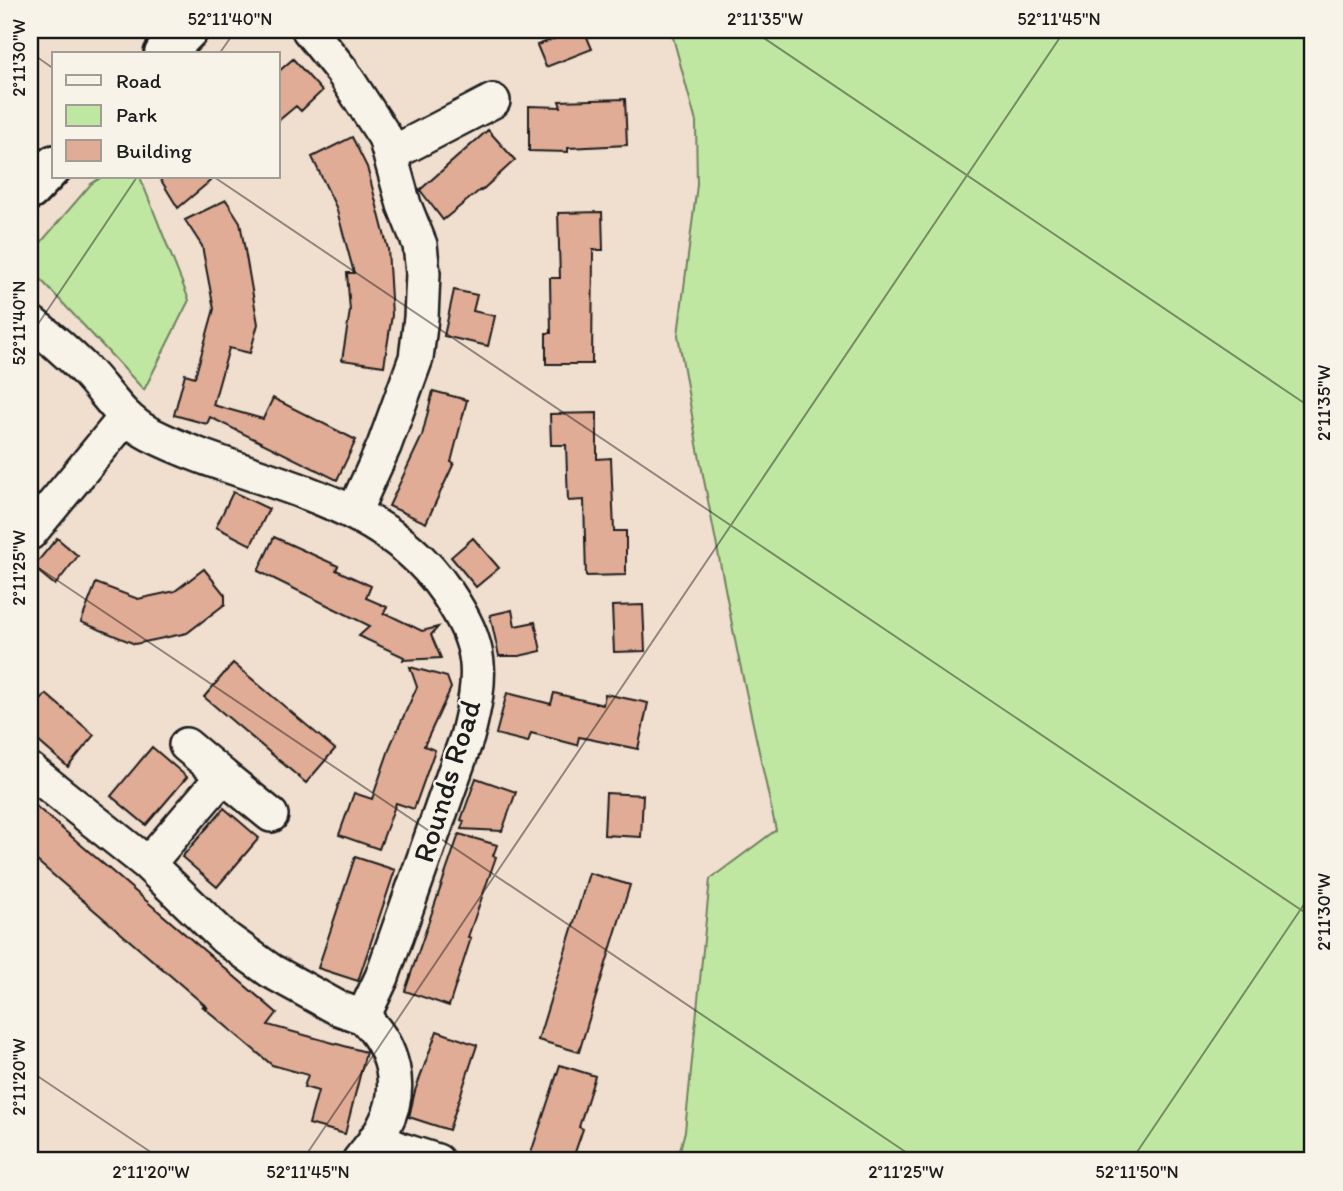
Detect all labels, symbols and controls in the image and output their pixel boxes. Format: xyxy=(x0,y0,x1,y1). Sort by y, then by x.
text: 52°11'40"N xyxy=(188,8,272,30)
text: 2°11'35"W xyxy=(727,8,803,30)
text: 52°11'45"N xyxy=(1017,8,1101,30)
text: 2°11'30"W xyxy=(8,19,30,97)
legend xyxy=(52,52,280,178)
text: Road xyxy=(116,68,162,93)
text: Park xyxy=(116,102,158,127)
text: Building xyxy=(116,138,192,163)
text: 52°11'40"N xyxy=(8,281,30,365)
text: 2°11'35"W xyxy=(1313,365,1335,441)
text: 2°11'25"W xyxy=(8,530,30,606)
street label: Rounds Road xyxy=(404,694,489,867)
text: 2°11'30"W xyxy=(1313,873,1335,951)
text: 2°11'20"W xyxy=(8,1038,30,1116)
text: 2°11'20"W xyxy=(112,1161,190,1183)
text: 52°11'45"N xyxy=(266,1161,350,1183)
text: 2°11'25"W xyxy=(868,1161,944,1183)
text: 52°11'50"N xyxy=(1095,1161,1179,1183)

